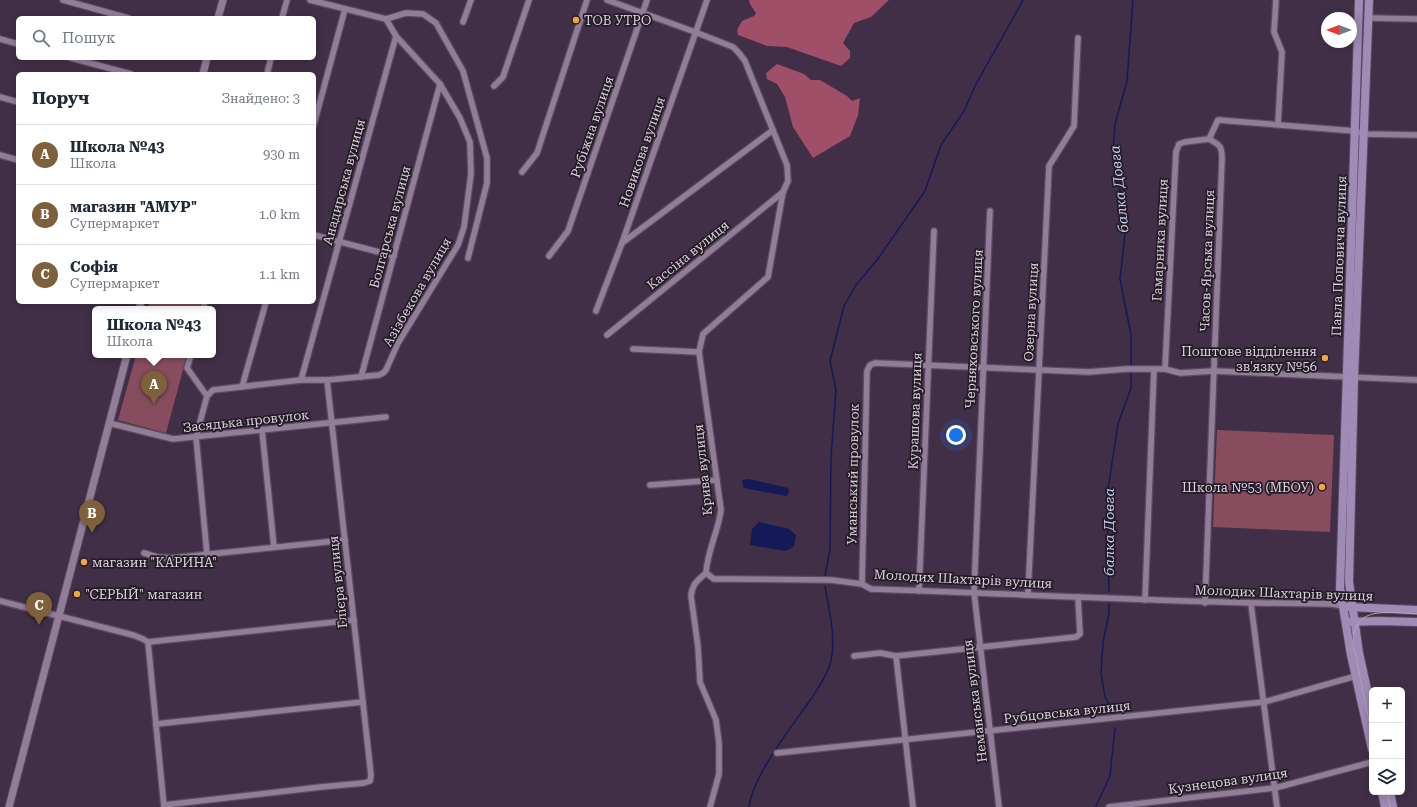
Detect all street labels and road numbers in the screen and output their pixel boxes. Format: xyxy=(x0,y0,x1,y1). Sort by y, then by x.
street label: Рубіжна вулиця xyxy=(568,74,616,180)
street label: Новикова вулиця xyxy=(616,95,668,209)
street label: Анадирська вулиця xyxy=(320,117,368,247)
street label: Болгарська вулиця xyxy=(366,164,414,290)
street label: Павла Поповича вулиця xyxy=(1329,176,1349,336)
street label: Гамарника вулиця xyxy=(1149,178,1171,302)
street label: Часов-Ярська вулиця xyxy=(1197,190,1217,332)
street label: Кассіна вулиця xyxy=(644,217,732,293)
street label: Азізбекова вулиця xyxy=(380,235,454,349)
street label: Черняховського вулиця xyxy=(962,249,986,409)
street label: Озерна вулиця xyxy=(1021,262,1041,362)
street label: Курашова вулиця xyxy=(905,352,925,470)
street label: Уманський провулок xyxy=(844,403,862,545)
street label: Засядька провулок xyxy=(182,407,310,435)
street label: Крива вулиця xyxy=(691,424,715,516)
street label: Глієра вулиця xyxy=(326,535,350,629)
street label: Молодих Шахтарів вулиця xyxy=(873,567,1053,591)
street label: Молодих Шахтарів вулиця xyxy=(1194,582,1374,604)
street label: Неманська вулиця xyxy=(960,639,990,763)
street label: Рубцовська вулиця xyxy=(1003,698,1131,726)
street label: Кузнецова вулиця xyxy=(1167,765,1289,797)

